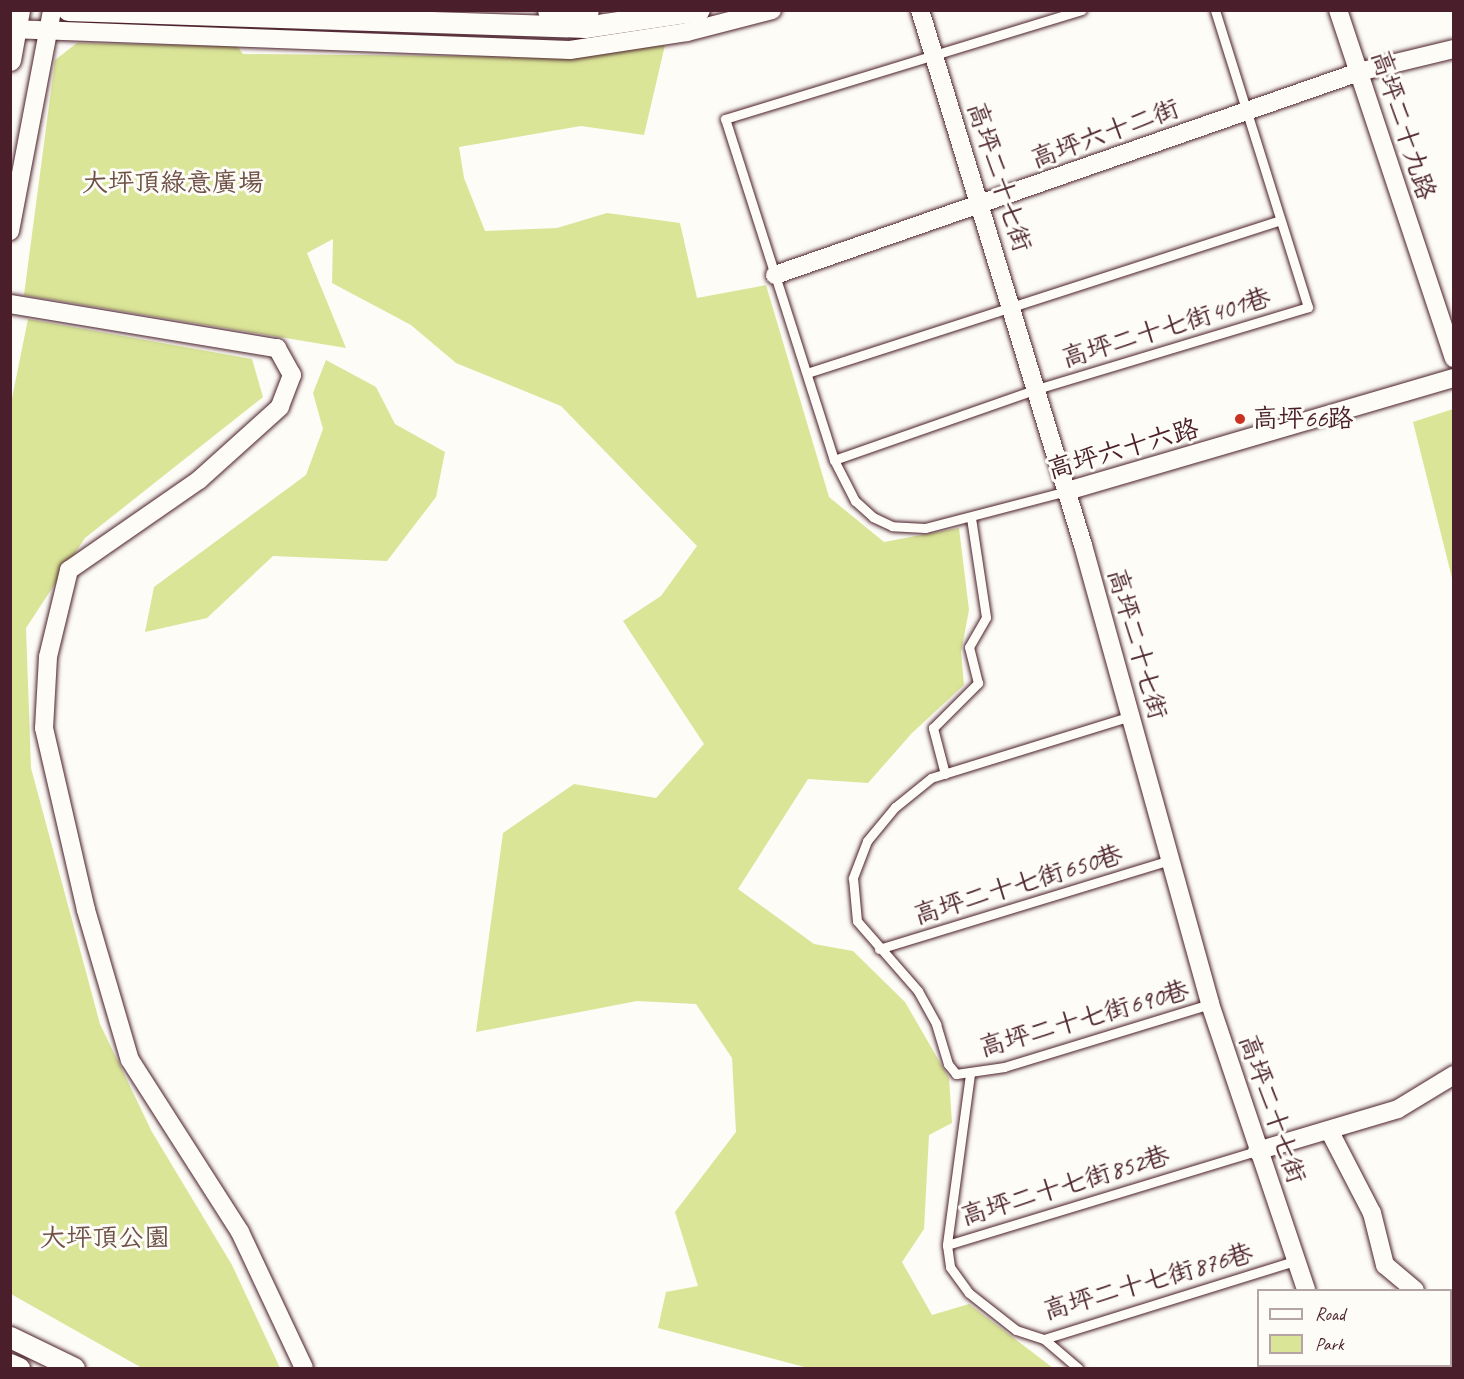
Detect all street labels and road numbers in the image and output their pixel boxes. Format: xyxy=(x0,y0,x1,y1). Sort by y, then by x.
street label: 高坪二十九路 xyxy=(1364,46,1442,204)
street label: 高坪六十二街 xyxy=(1026,93,1184,175)
street label: 高坪二十七街 xyxy=(960,98,1038,256)
street label: 高坪二十七街401巷 xyxy=(1058,281,1274,375)
street label: 高坪六十六路 xyxy=(1044,413,1202,485)
street label: 高坪二十七街 xyxy=(1101,565,1173,723)
street label: 高坪二十七街650巷 xyxy=(910,838,1126,932)
street label: 高坪二十七街690巷 xyxy=(975,974,1193,1064)
street label: 高坪二十七街 xyxy=(1232,1030,1312,1188)
street label: 高坪二十七街852巷 xyxy=(957,1139,1173,1233)
street label: 高坪二十七街876巷 xyxy=(1039,1237,1257,1327)

